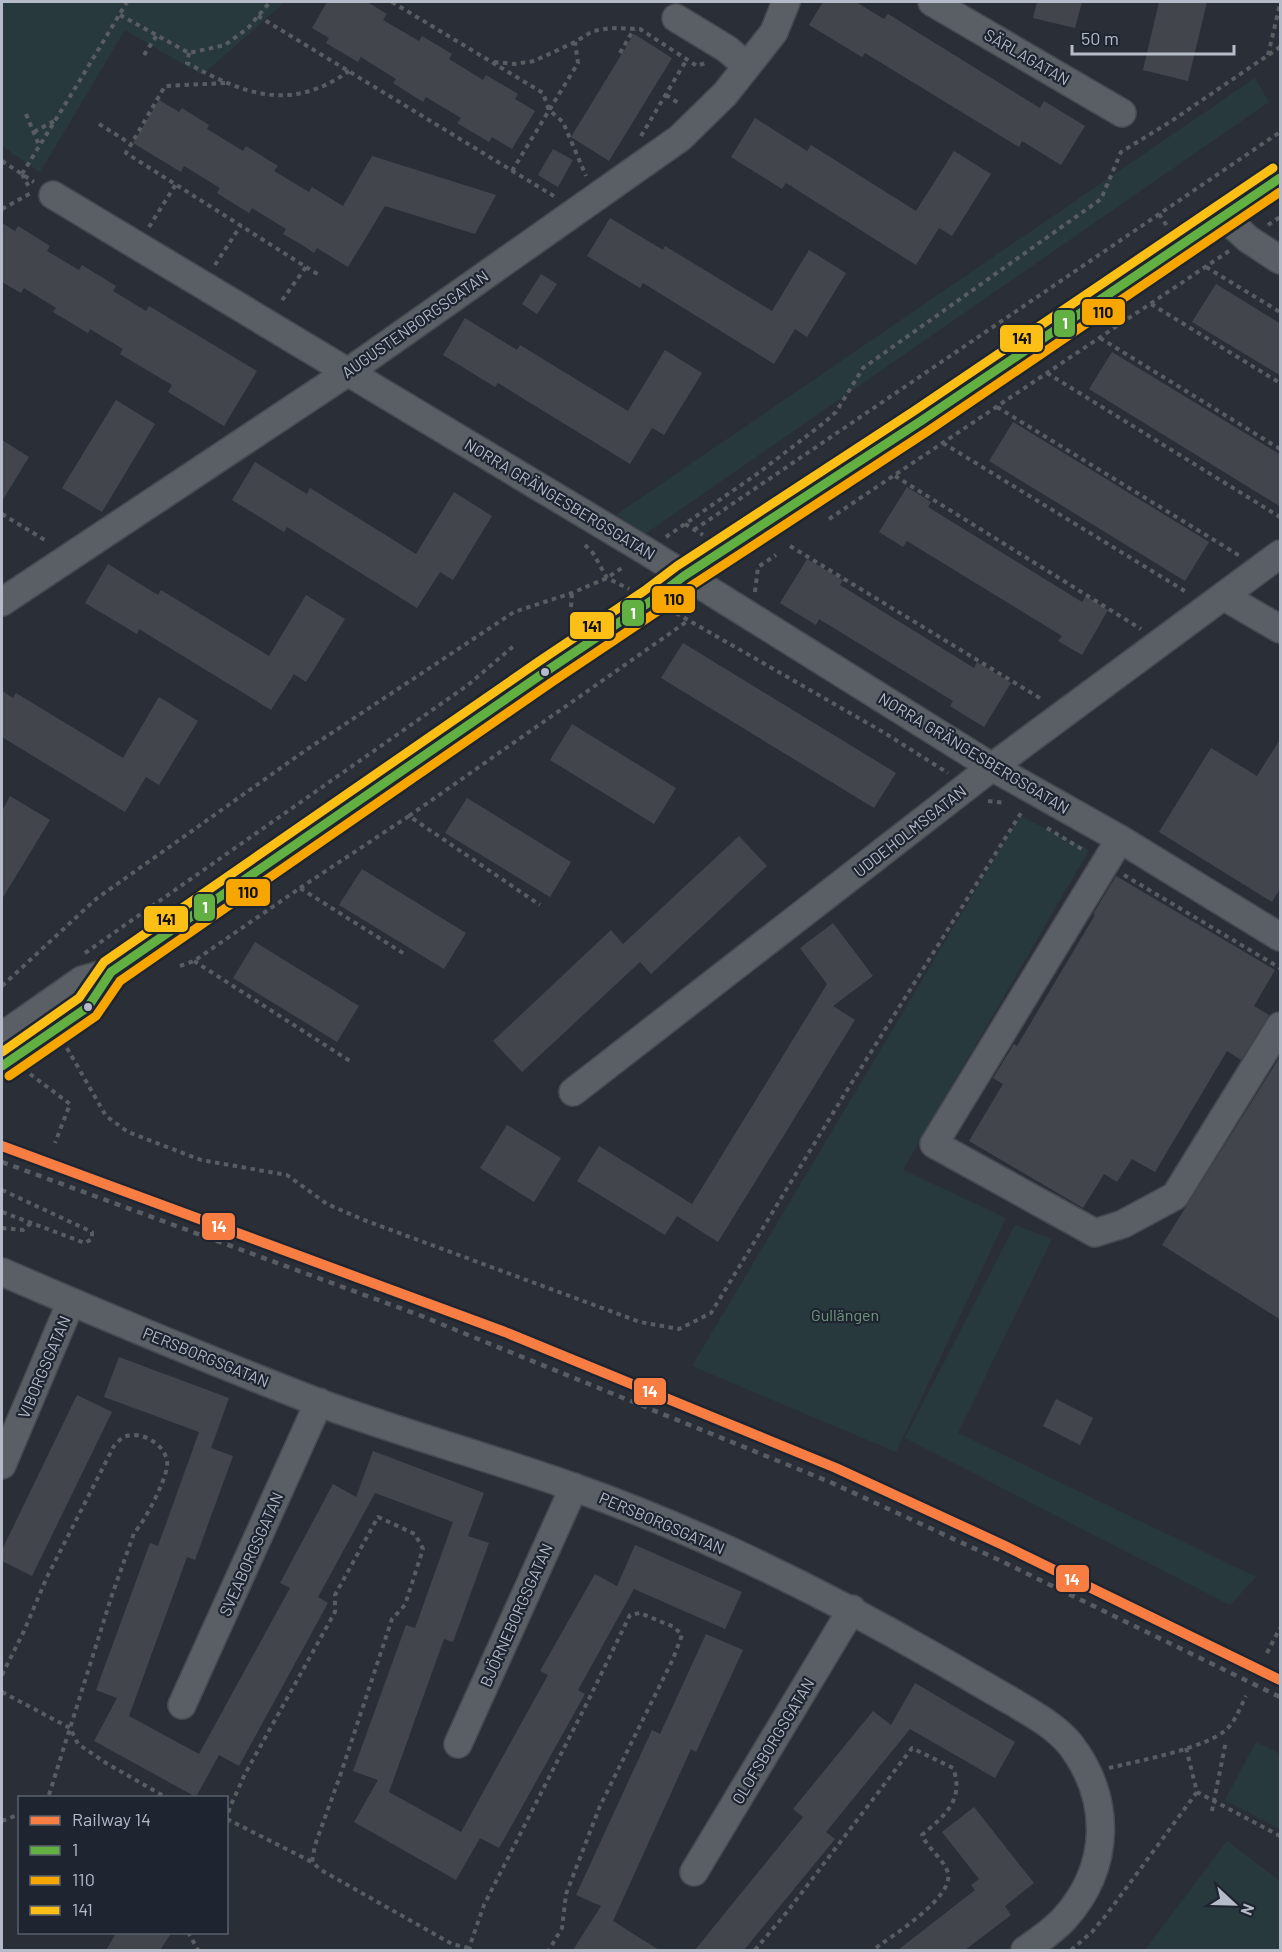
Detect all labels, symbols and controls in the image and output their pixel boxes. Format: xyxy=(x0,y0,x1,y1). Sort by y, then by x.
scale bar xyxy=(1072,18,1234,56)
street label: SÄRLAGATAN xyxy=(981,25,1073,89)
text: 50 m xyxy=(1081,27,1119,49)
street label: AUGUSTENBORGSGATAN xyxy=(338,266,492,381)
line badge: 110 xyxy=(1081,298,1126,326)
text: 110 xyxy=(1093,302,1113,321)
line badge: 1 xyxy=(1053,309,1076,338)
text: 1 xyxy=(1062,313,1068,332)
line badge: 141 xyxy=(999,324,1044,353)
text: 141 xyxy=(1012,328,1032,347)
street label: NORRA GRÄNGESBERGSGATAN xyxy=(461,434,659,563)
line badge: 110 xyxy=(651,585,696,614)
text: 110 xyxy=(664,589,684,608)
line badge: 1 xyxy=(621,599,645,627)
text: 1 xyxy=(630,603,636,622)
line badge: 141 xyxy=(569,611,615,640)
text: 141 xyxy=(582,616,602,635)
unlabelled marker xyxy=(539,666,551,678)
street label: NORRA GRÄNGESBERGSGATAN xyxy=(875,688,1073,817)
street label: UDDEHOLMSGATAN xyxy=(850,781,970,880)
line badge: 110 xyxy=(225,878,271,907)
text: 110 xyxy=(238,882,258,901)
line badge: 1 xyxy=(193,893,216,922)
text: 1 xyxy=(202,897,208,916)
line badge: 141 xyxy=(143,905,189,933)
text: 141 xyxy=(156,909,176,928)
unlabelled marker xyxy=(82,1001,94,1013)
line badge: 14 xyxy=(201,1212,236,1241)
text: 14 xyxy=(211,1216,227,1235)
park label: Gullängen xyxy=(811,1305,879,1324)
street label: VIBORGSGATAN xyxy=(13,1313,74,1421)
street label: PERSBORGSGATAN xyxy=(140,1323,272,1391)
line badge: 14 xyxy=(633,1377,667,1406)
text: 14 xyxy=(642,1381,658,1400)
street label: PERSBORGSGATAN xyxy=(597,1488,728,1558)
street label: SVEABORGSGATAN xyxy=(215,1489,286,1619)
street label: BJÖRNEBORGSGATAN xyxy=(475,1540,556,1690)
line badge: 14 xyxy=(1055,1564,1090,1593)
text: 14 xyxy=(1064,1569,1080,1588)
street label: OLOFSBORGSGATAN xyxy=(727,1674,818,1807)
legend xyxy=(18,1796,228,1934)
text: Railway 14 xyxy=(72,1808,151,1830)
text: 1 xyxy=(72,1838,78,1860)
text: 110 xyxy=(72,1868,95,1890)
north arrow xyxy=(1204,1874,1264,1934)
text: 141 xyxy=(72,1898,93,1920)
text: N xyxy=(1238,1901,1259,1918)

